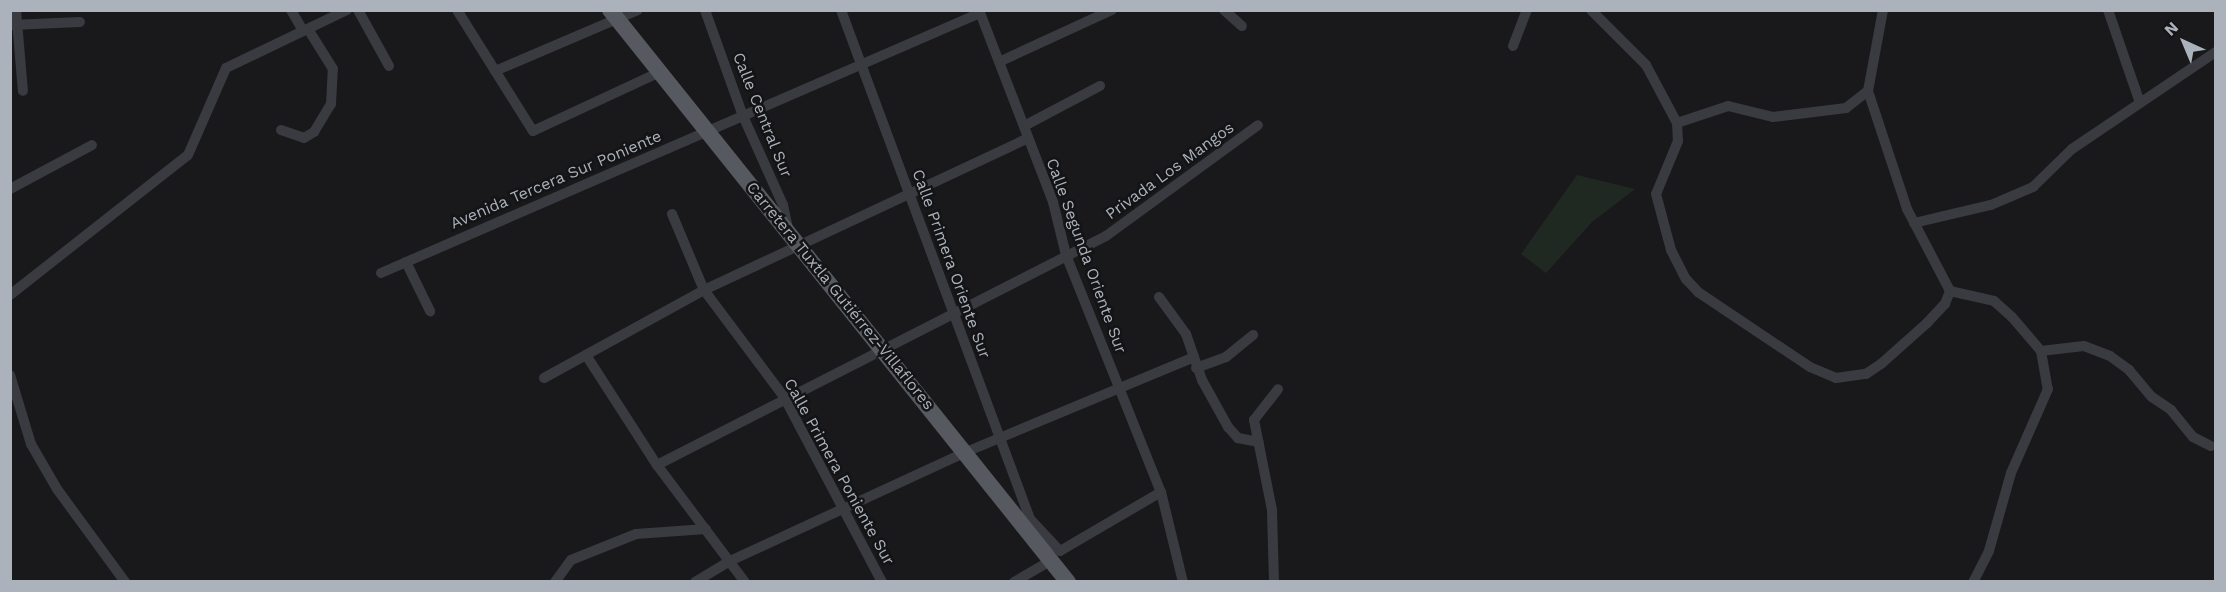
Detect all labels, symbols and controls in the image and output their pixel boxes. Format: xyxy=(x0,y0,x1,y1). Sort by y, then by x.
north arrow xyxy=(2154,12,2214,72)
text: N xyxy=(2160,18,2182,40)
street label: Calle Central Sur xyxy=(728,50,796,180)
street label: Privada Los Mangos xyxy=(1102,118,1238,224)
street label: Avenida Tercera Sur Poniente xyxy=(447,126,665,234)
street label: Calle Segunda Oriente Sur xyxy=(1042,156,1130,356)
street label: Calle Primera Oriente Sur xyxy=(908,167,994,361)
street label: Carretera Tuxtla Gutiérrez-Villaflores xyxy=(742,178,938,414)
street label: Calle Primera Poniente Sur xyxy=(780,375,898,569)

